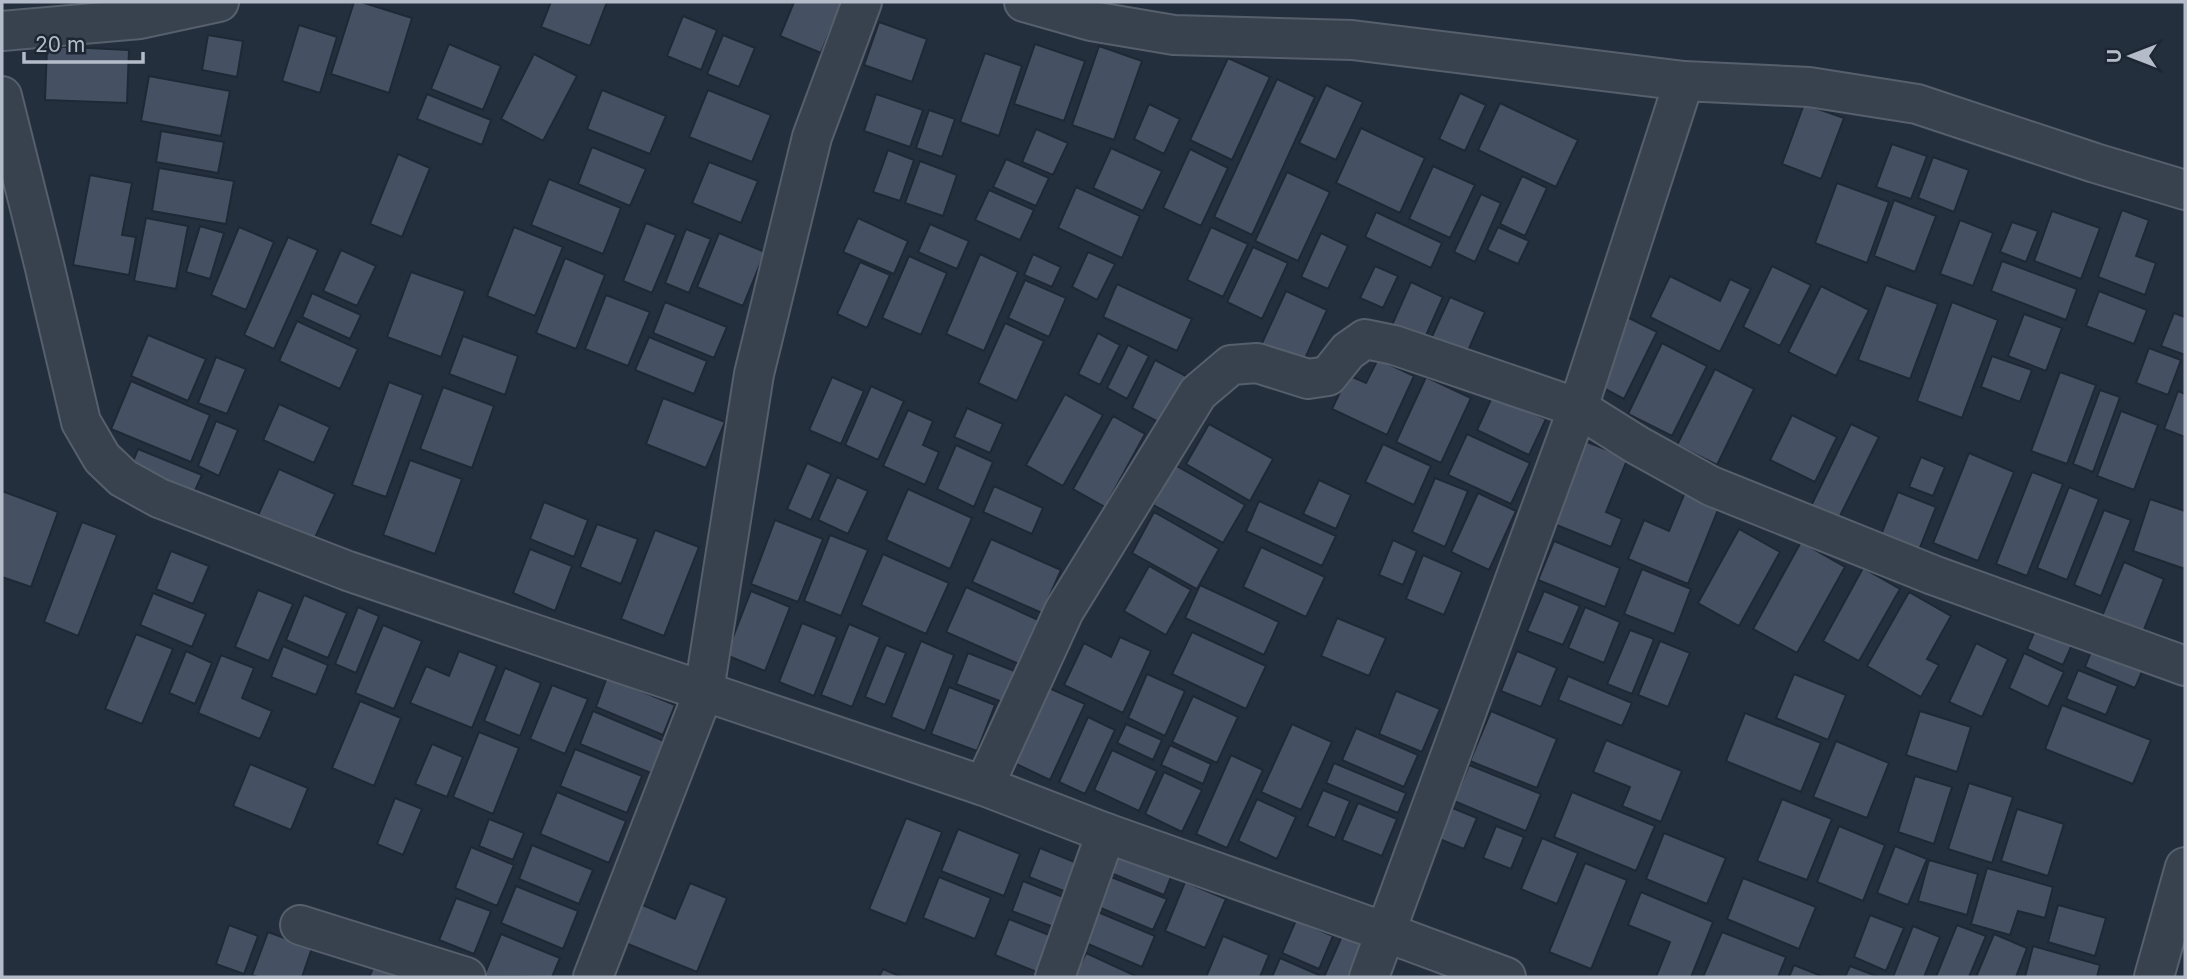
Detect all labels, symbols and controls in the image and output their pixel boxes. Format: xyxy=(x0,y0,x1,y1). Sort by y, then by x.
scale bar xyxy=(24,21,144,65)
north arrow xyxy=(2096,21,2166,91)
text: 20 m xyxy=(35,32,85,57)
text: U xyxy=(2103,49,2126,63)

